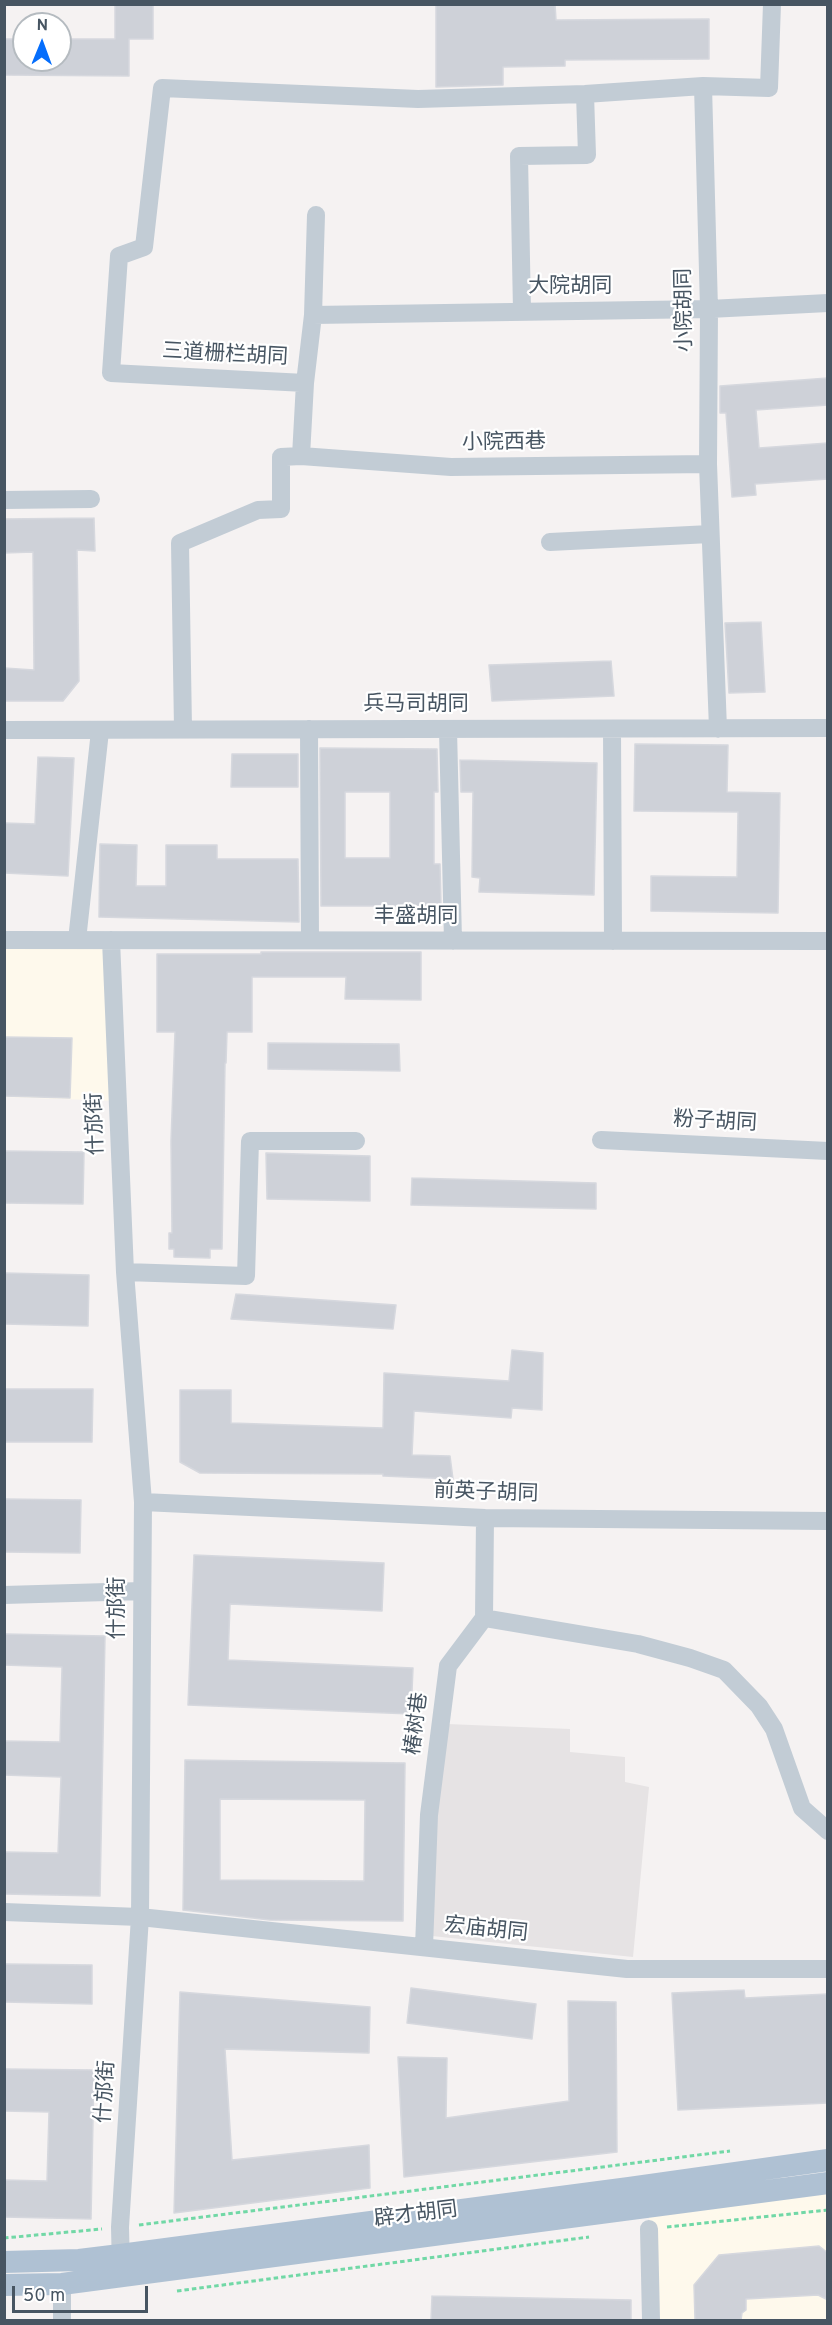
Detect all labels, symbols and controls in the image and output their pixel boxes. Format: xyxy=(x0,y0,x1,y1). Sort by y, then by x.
north arrow xyxy=(12,12,72,72)
text: N xyxy=(36,16,48,36)
street label: 小院胡同 xyxy=(673,268,699,352)
street label: 大院胡同 xyxy=(528,275,612,301)
street label: 三道栅栏胡同 xyxy=(161,340,289,372)
street label: 小院西巷 xyxy=(462,431,546,457)
street label: 兵马司胡同 xyxy=(364,693,468,719)
street label: 丰盛胡同 xyxy=(374,905,458,931)
street label: 什邡街 xyxy=(83,1092,111,1156)
street label: 粉子胡同 xyxy=(672,1108,758,1138)
street label: 前英子胡同 xyxy=(433,1480,539,1508)
street label: 什邡街 xyxy=(106,1577,132,1639)
street label: 椿树巷 xyxy=(402,1691,434,1757)
street label: 宏庙胡同 xyxy=(443,1914,529,1948)
street label: 什邡街 xyxy=(92,2060,122,2124)
street label: 辟才胡同 xyxy=(373,2198,459,2234)
scale bar xyxy=(15,2274,152,2312)
text: 50 m xyxy=(23,2285,65,2308)

